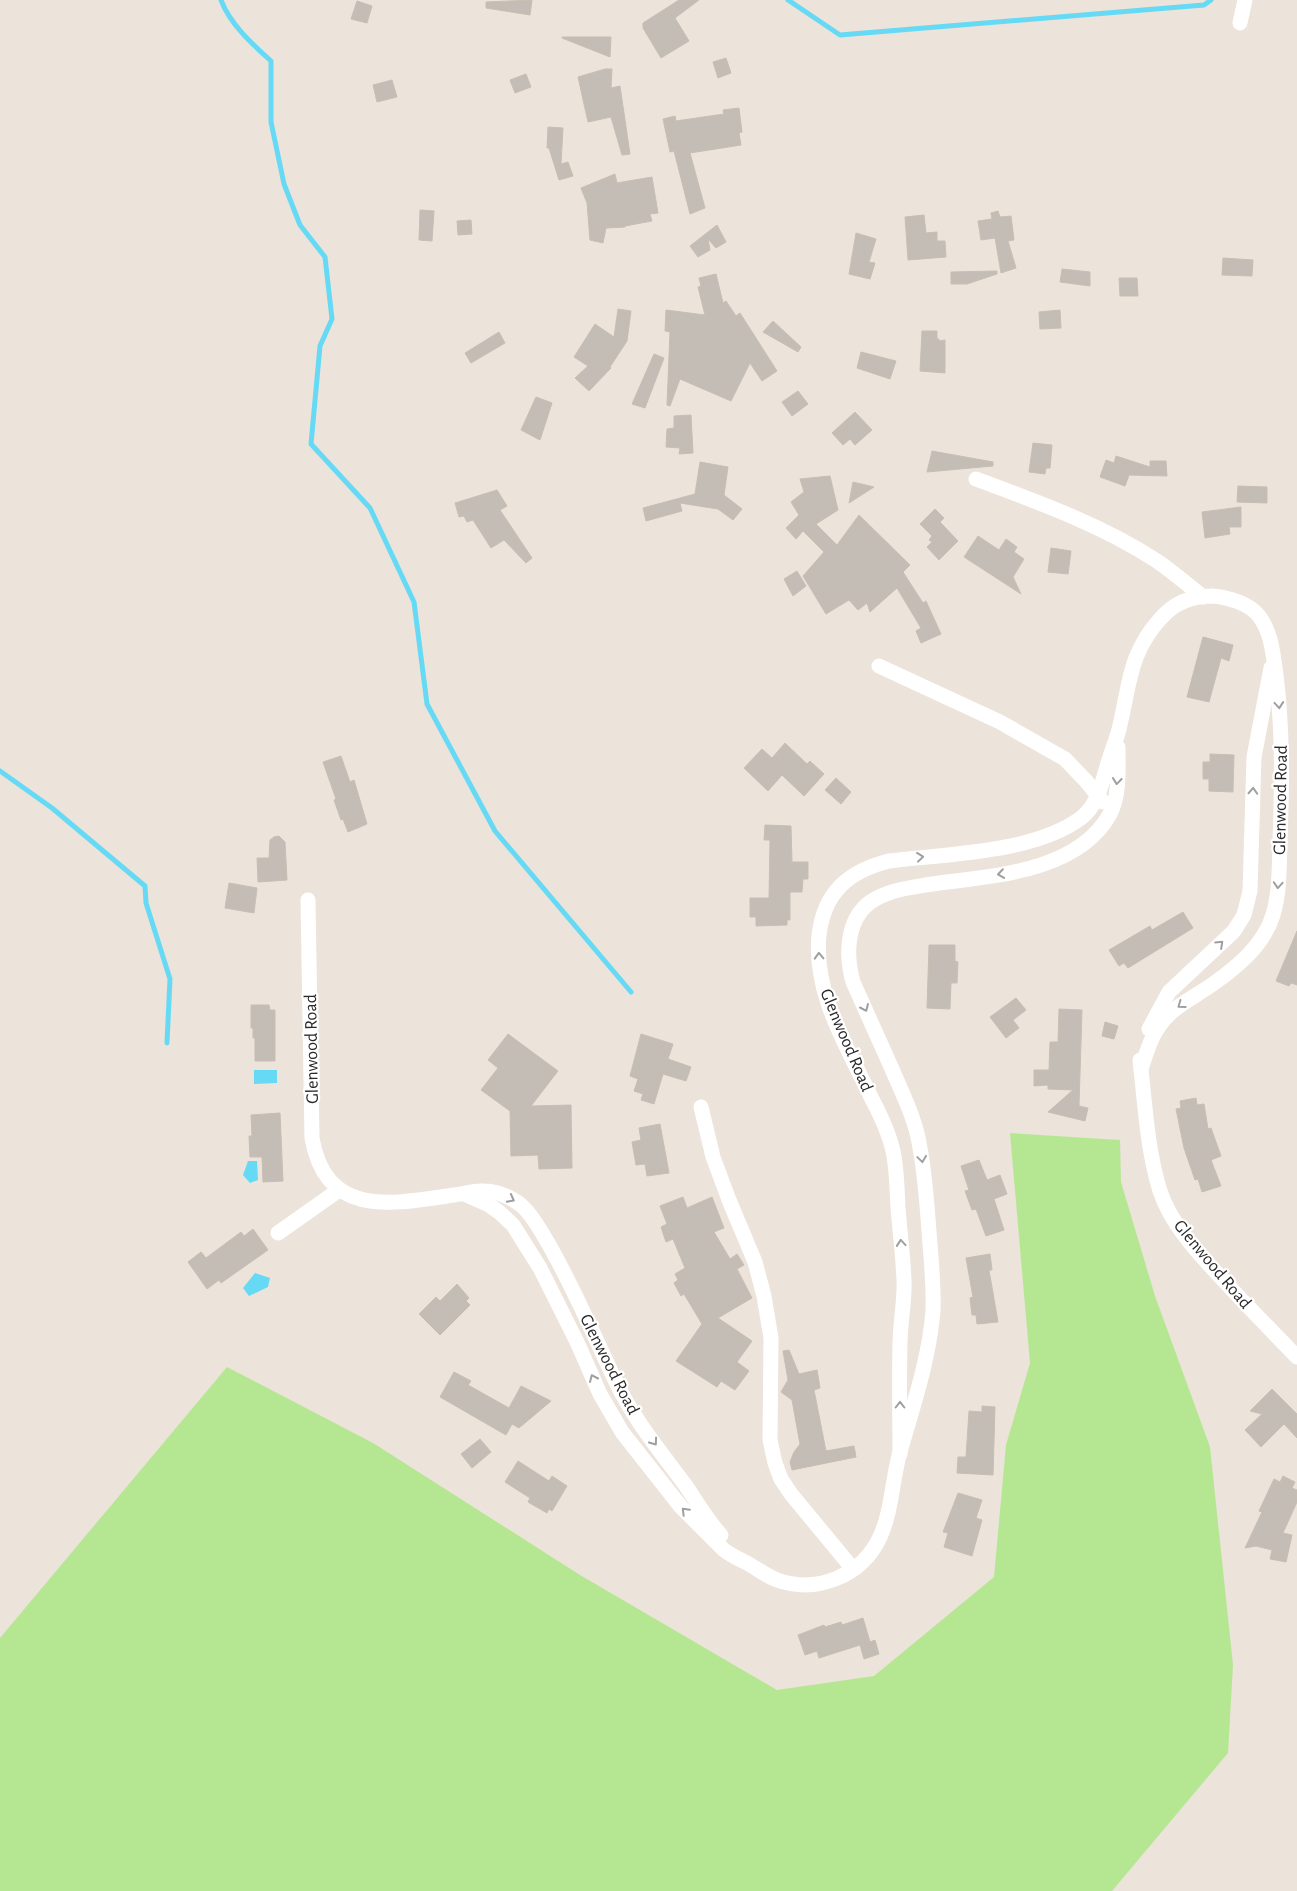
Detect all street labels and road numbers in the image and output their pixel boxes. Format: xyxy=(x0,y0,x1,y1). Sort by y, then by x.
street label: Glenwood Road xyxy=(1271,745,1291,855)
street label: Glenwood Road xyxy=(816,986,876,1095)
street label: Glenwood Road xyxy=(302,994,322,1104)
street label: Glenwood Road xyxy=(1170,1217,1254,1313)
street label: Glenwood Road xyxy=(576,1311,642,1418)

